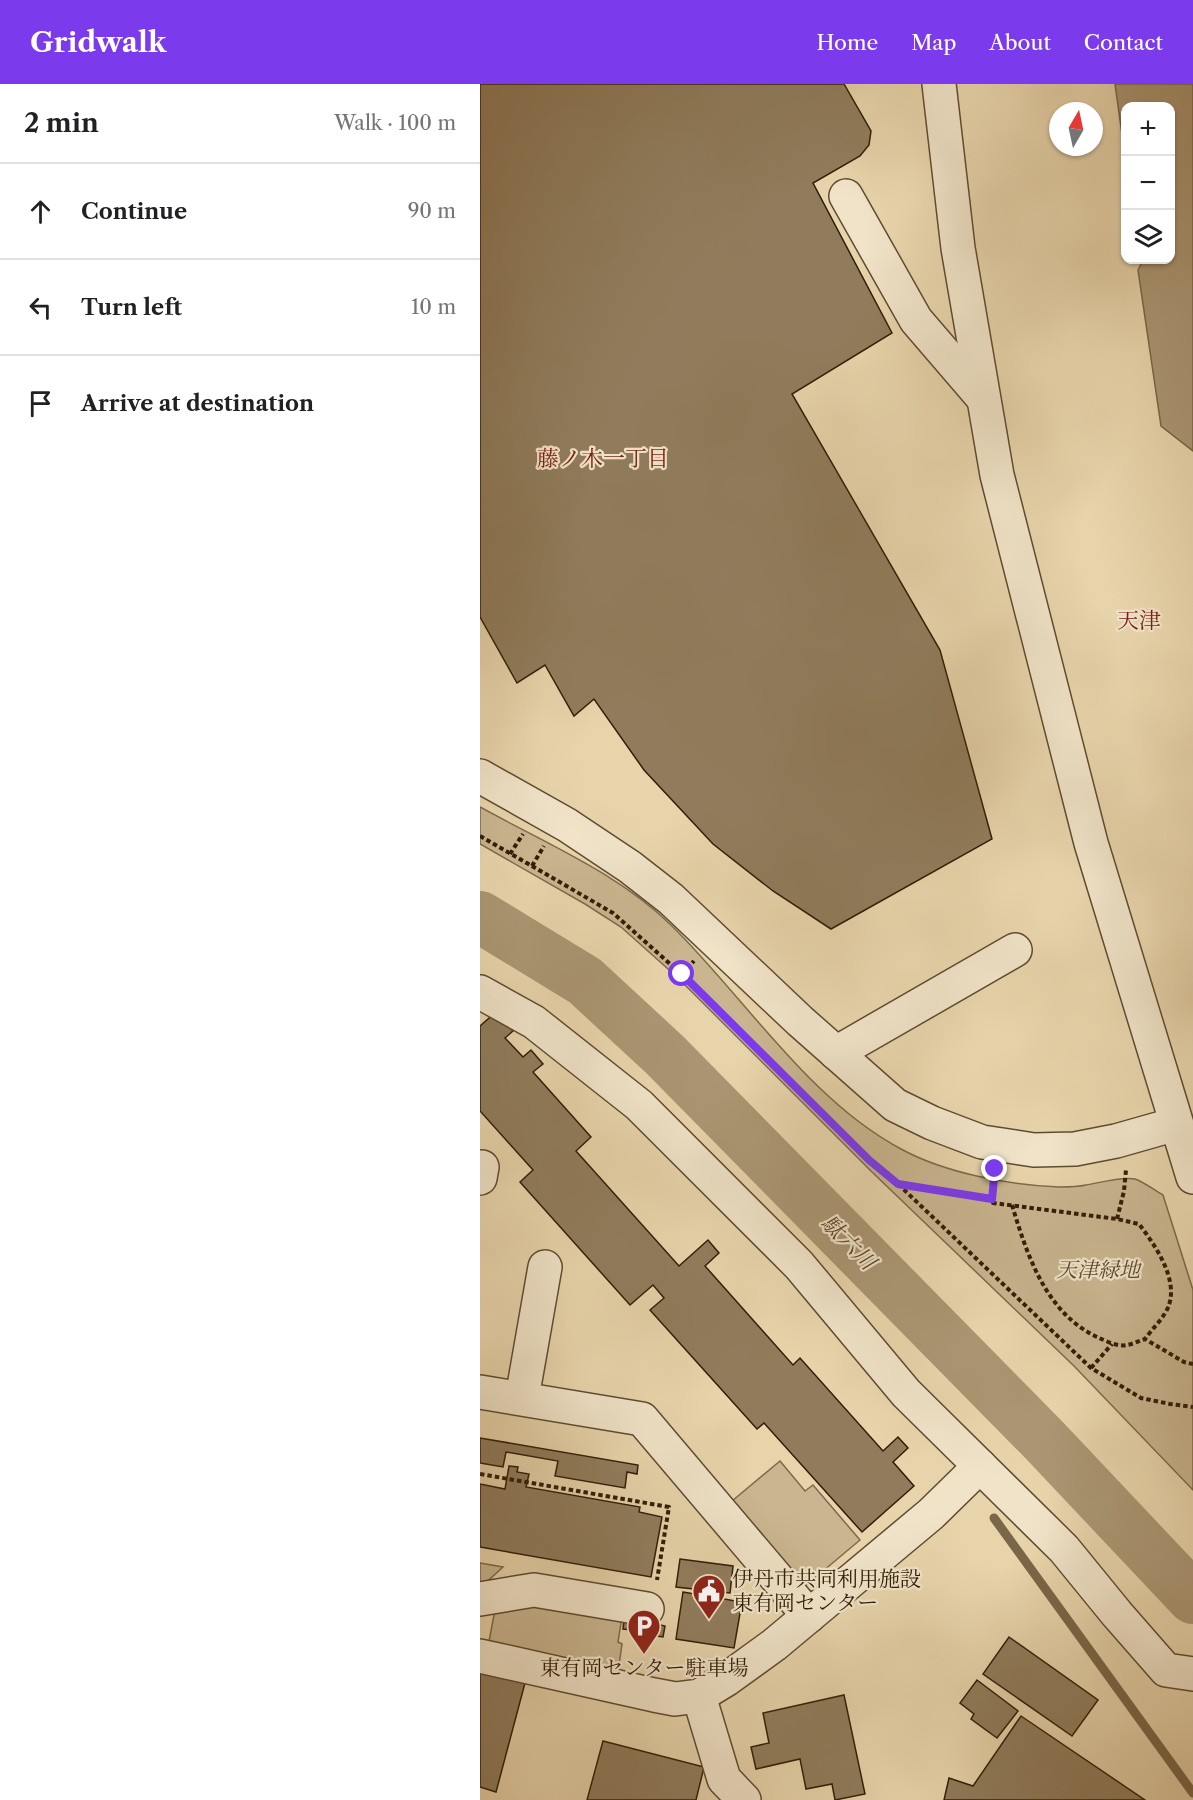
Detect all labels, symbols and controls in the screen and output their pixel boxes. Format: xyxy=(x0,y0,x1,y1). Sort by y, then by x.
text: Gridwalk xyxy=(30,25,166,59)
text: Home xyxy=(817,30,878,55)
text: Map xyxy=(911,30,956,55)
text: About xyxy=(989,30,1051,55)
text: Contact xyxy=(1084,30,1163,55)
north arrow xyxy=(1049,102,1103,156)
map controls xyxy=(1121,102,1175,264)
button: + xyxy=(1121,102,1175,156)
text: 2 min xyxy=(24,107,99,139)
text: Walk · 100 m xyxy=(334,111,456,135)
button: − xyxy=(1121,156,1175,210)
icon: ahead xyxy=(24,195,57,228)
text: Continue xyxy=(81,198,187,225)
text: 90 m xyxy=(408,199,456,223)
button: layers xyxy=(1121,210,1175,264)
icon: left xyxy=(24,291,57,324)
text: Turn left xyxy=(81,294,182,321)
text: 10 m xyxy=(411,295,456,319)
icon: arrive xyxy=(24,387,57,420)
text: Arrive at destination xyxy=(81,390,314,417)
district label: 藤ノ木一丁目 xyxy=(537,445,669,472)
district label: 天津 xyxy=(1117,607,1161,634)
route start xyxy=(668,960,694,986)
route end xyxy=(981,1155,1007,1181)
water label: 駄六川 xyxy=(816,1209,883,1277)
park label: 天津緑地 xyxy=(1056,1257,1142,1282)
place label: 伊丹市共同利用施設 東有岡センター xyxy=(732,1566,921,1615)
public building icon: 伊丹市共同利用施設 東有岡センター xyxy=(691,1573,727,1620)
parking icon: 東有岡センター駐車場 xyxy=(626,1608,662,1655)
place label: 東有岡センター駐車場 xyxy=(539,1655,749,1680)

